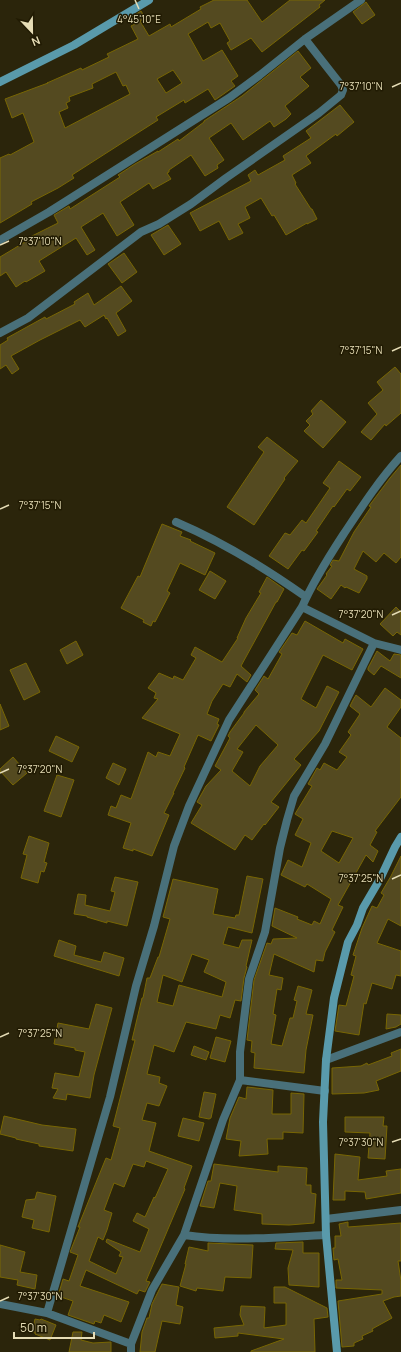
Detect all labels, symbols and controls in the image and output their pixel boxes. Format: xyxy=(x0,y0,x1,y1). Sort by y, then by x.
north arrow xyxy=(12,12,52,52)
text: 4°45'10"E xyxy=(117,12,161,26)
text: N xyxy=(29,33,42,50)
text: 7°37'10"N xyxy=(340,79,383,93)
text: 7°37'10"N xyxy=(19,234,62,248)
text: 7°37'15"N xyxy=(340,343,382,357)
text: 7°37'15"N xyxy=(19,498,61,512)
text: 7°37'20"N xyxy=(339,607,384,621)
text: 7°37'20"N xyxy=(18,762,63,776)
text: 7°37'25"N xyxy=(339,871,383,885)
text: 7°37'25"N xyxy=(18,1026,62,1040)
text: 7°37'30"N xyxy=(339,1135,383,1149)
text: 7°37'30"N xyxy=(18,1289,62,1303)
scale bar xyxy=(14,1314,94,1340)
text: 50 m xyxy=(20,1319,47,1336)

